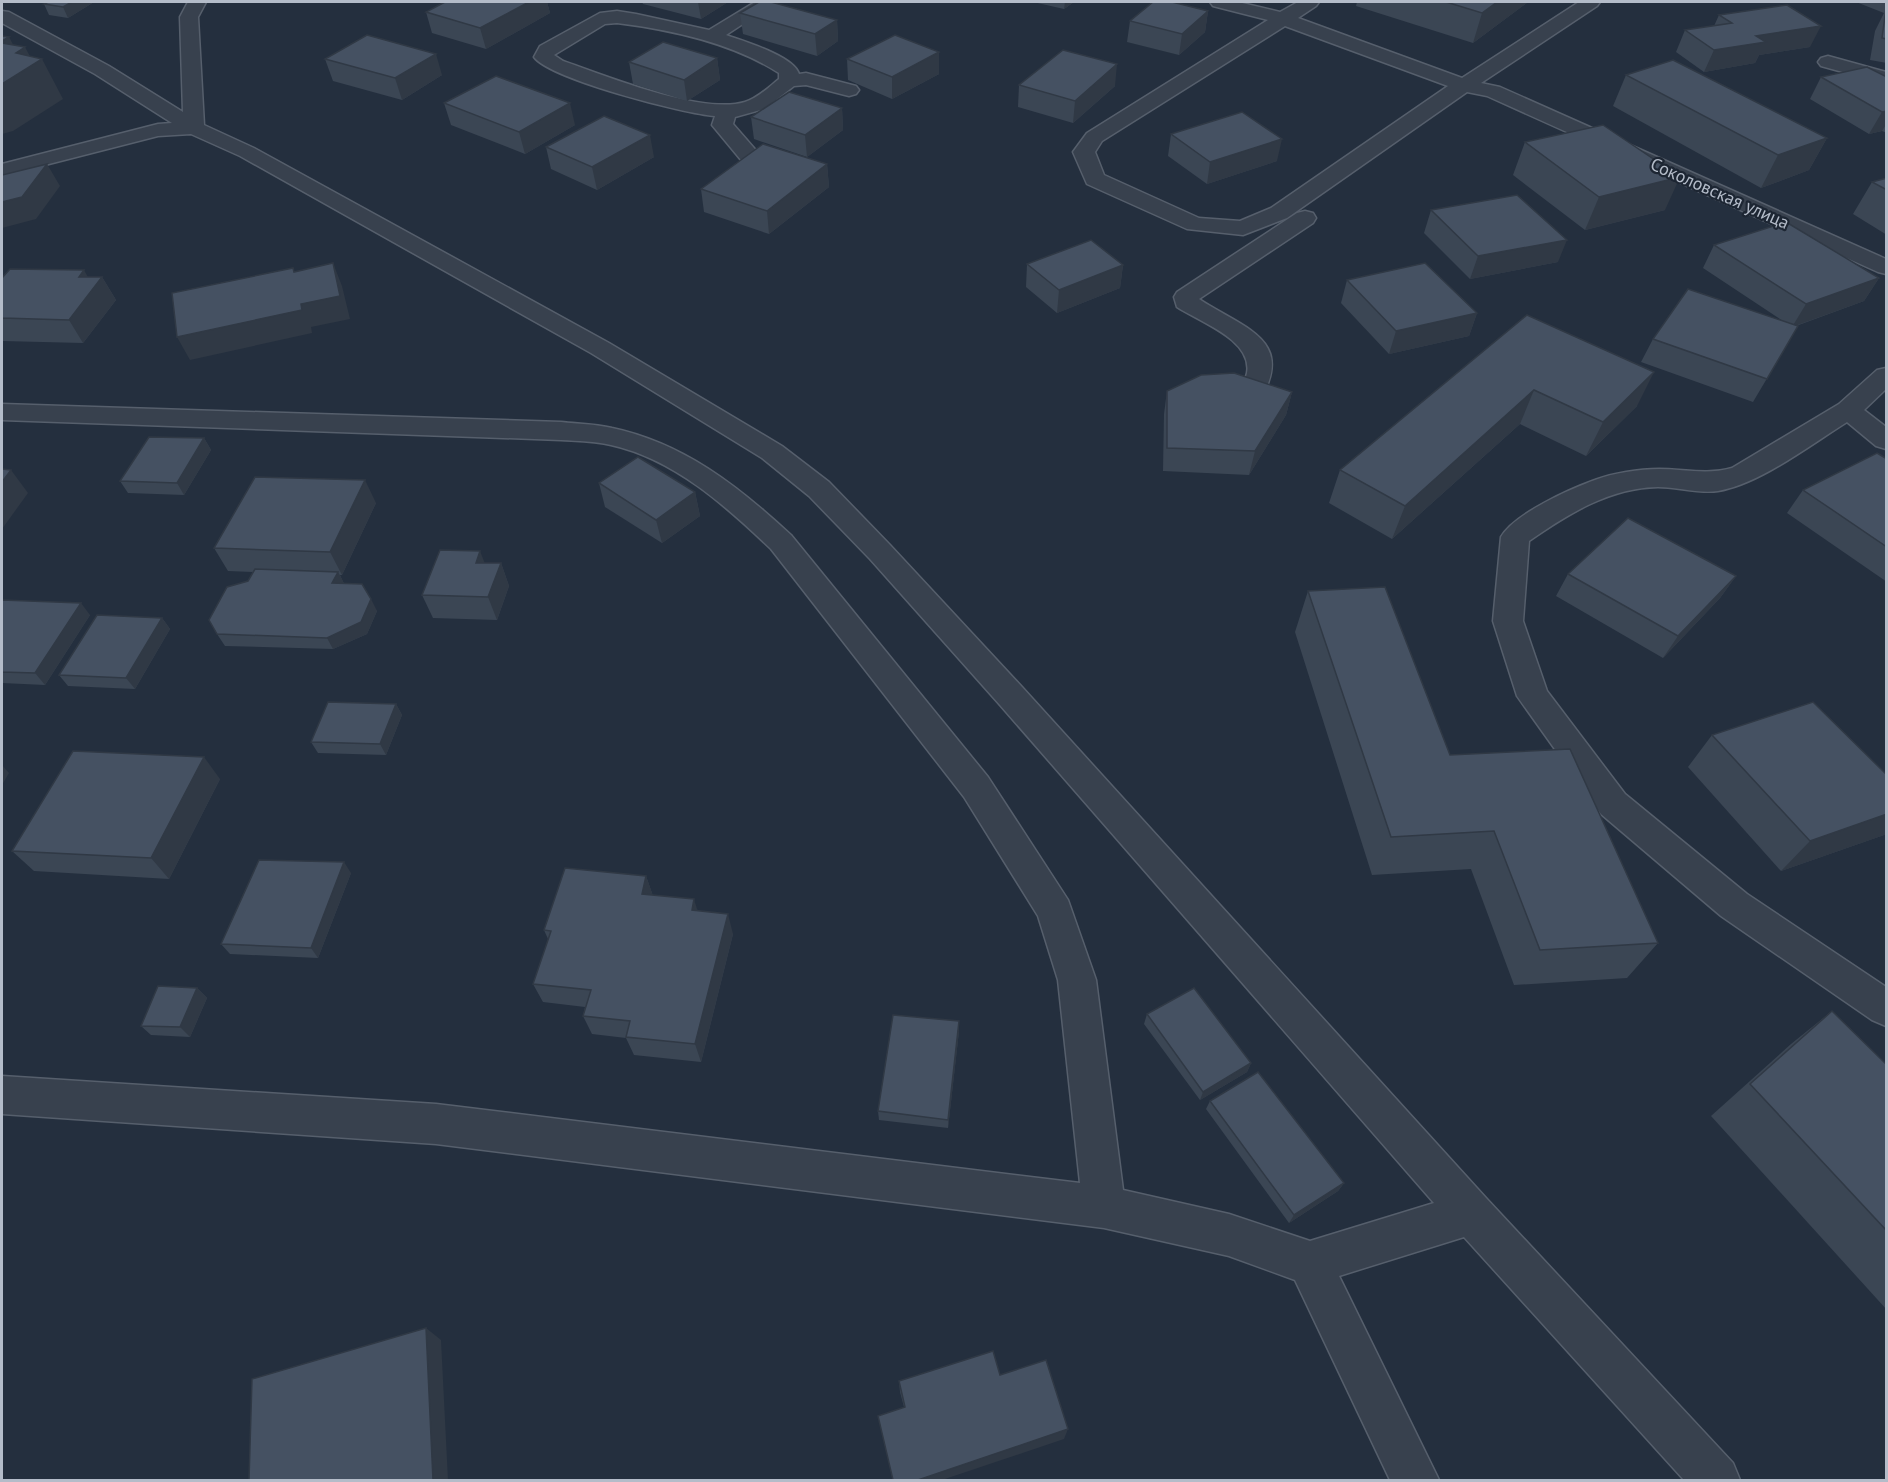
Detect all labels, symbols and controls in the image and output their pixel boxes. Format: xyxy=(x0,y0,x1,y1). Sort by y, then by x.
street label: Соколовская улица xyxy=(1647,152,1793,234)

